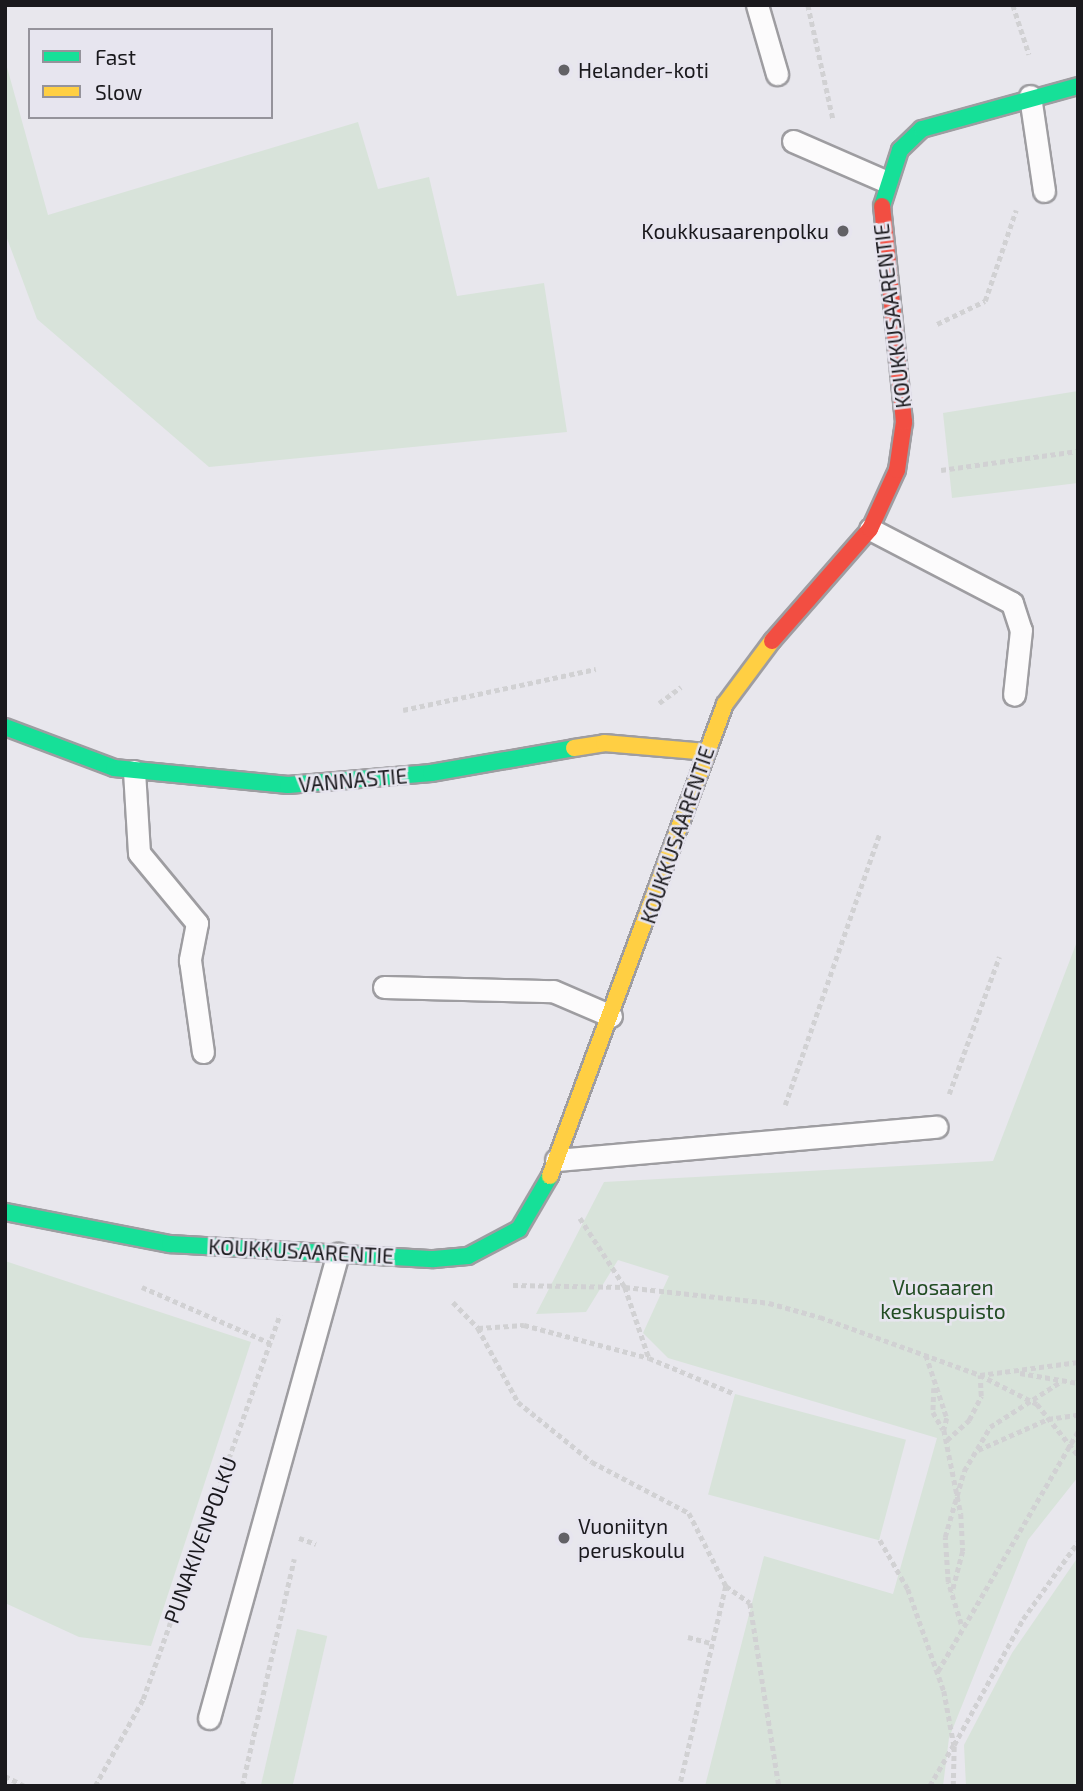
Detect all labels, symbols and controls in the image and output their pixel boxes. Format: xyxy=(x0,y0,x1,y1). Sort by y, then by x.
legend xyxy=(28,28,273,119)
text: Fast xyxy=(95,44,136,69)
place label: Helander-koti xyxy=(578,57,709,83)
marker: Helander-koti xyxy=(556,62,572,78)
text: Slow xyxy=(95,79,142,104)
place label: Koukkusaarenpolku xyxy=(641,218,829,244)
street label: KOUKKUSAARENTIE xyxy=(868,222,916,410)
marker: Koukkusaarenpolku xyxy=(835,223,851,239)
street label: KOUKKUSAARENTIE xyxy=(635,743,719,927)
street label: VANNASTIE xyxy=(298,763,408,797)
street label: KOUKKUSAARENTIE xyxy=(208,1234,394,1268)
park label: Vuosaaren keskuspuisto xyxy=(880,1274,1006,1324)
street label: PUNAKIVENPOLKU xyxy=(158,1453,242,1627)
place label: Vuoniityn peruskoulu xyxy=(578,1513,685,1563)
marker: Vuoniityn peruskoulu xyxy=(556,1530,572,1546)

